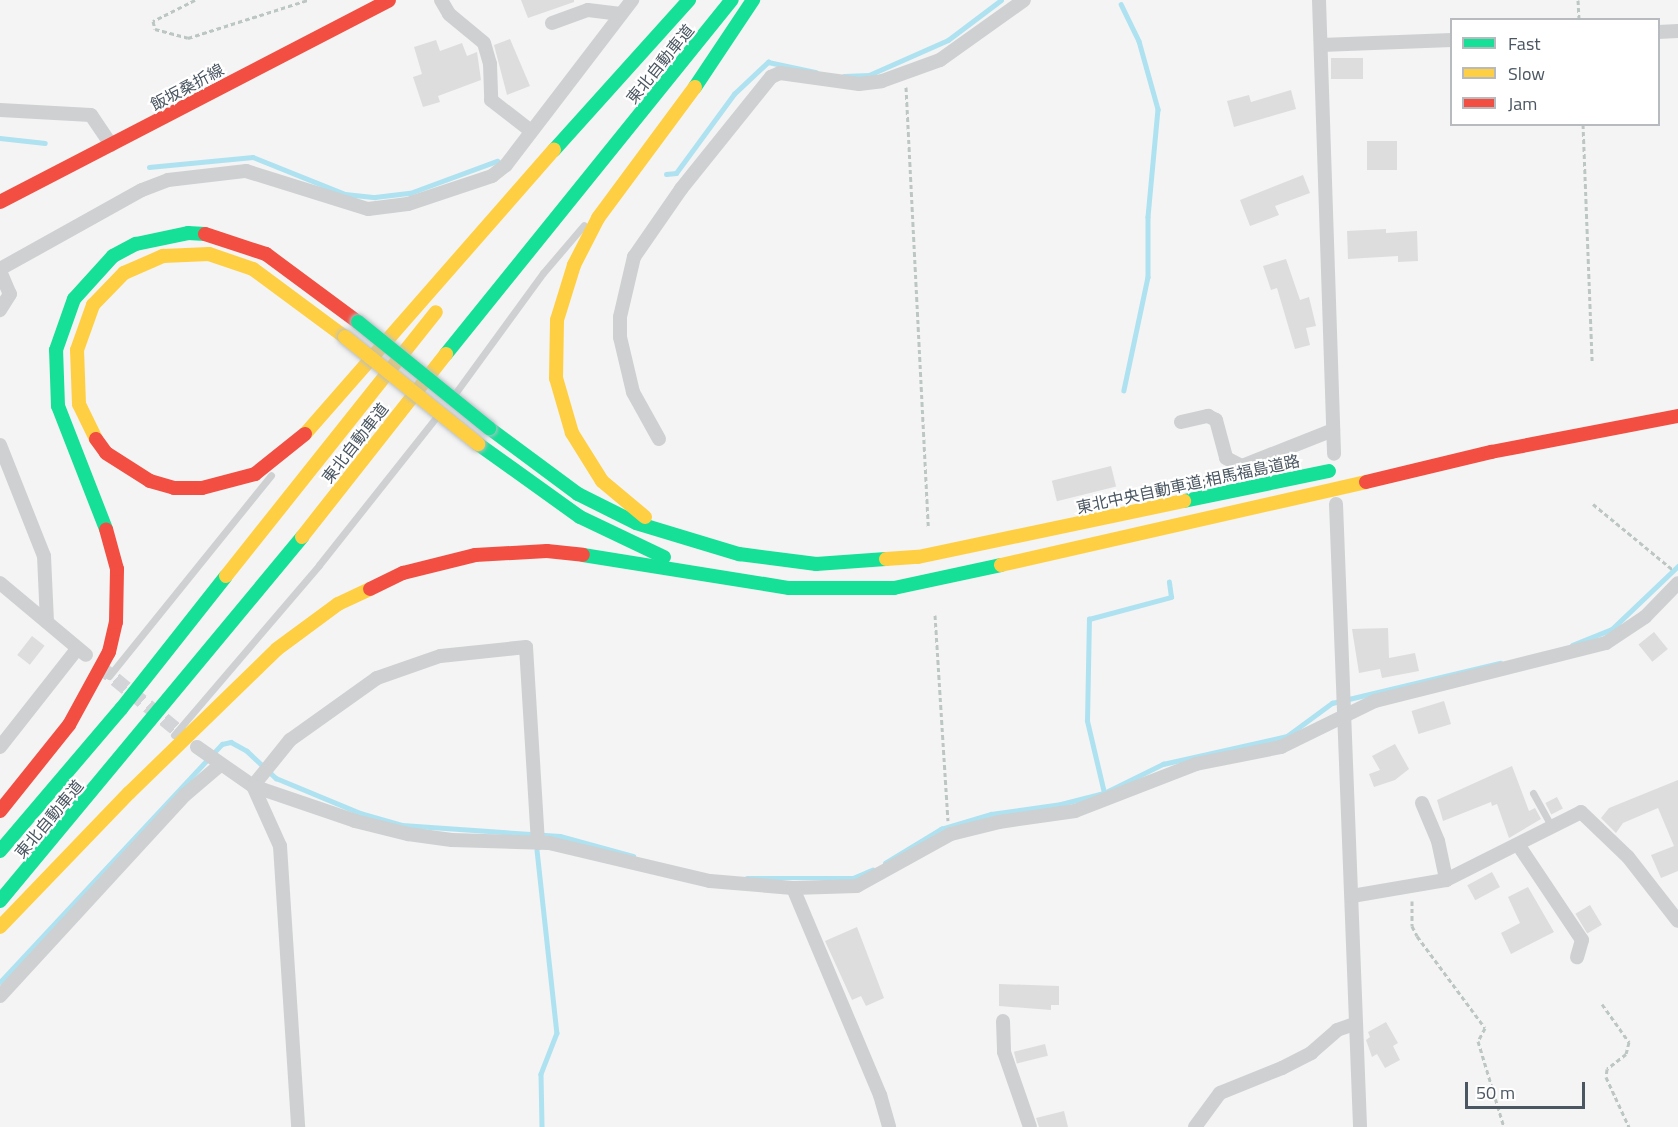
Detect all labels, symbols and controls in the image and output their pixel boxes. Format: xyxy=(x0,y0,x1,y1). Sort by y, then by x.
legend xyxy=(1450,18,1660,126)
street label: 東北自動車道 xyxy=(622,21,698,107)
text: Fast xyxy=(1508,30,1541,57)
street label: 飯坂桑折線 xyxy=(147,60,227,114)
text: Slow xyxy=(1508,60,1545,87)
text: Jam xyxy=(1508,90,1537,117)
street label: 東北自動車道 xyxy=(318,399,392,487)
street label: 東北中央自動車道;相馬福島道路 xyxy=(1075,451,1301,517)
street label: 東北自動車道 xyxy=(11,776,87,862)
scale bar xyxy=(1468,1070,1588,1108)
text: 50 m xyxy=(1476,1079,1515,1106)

